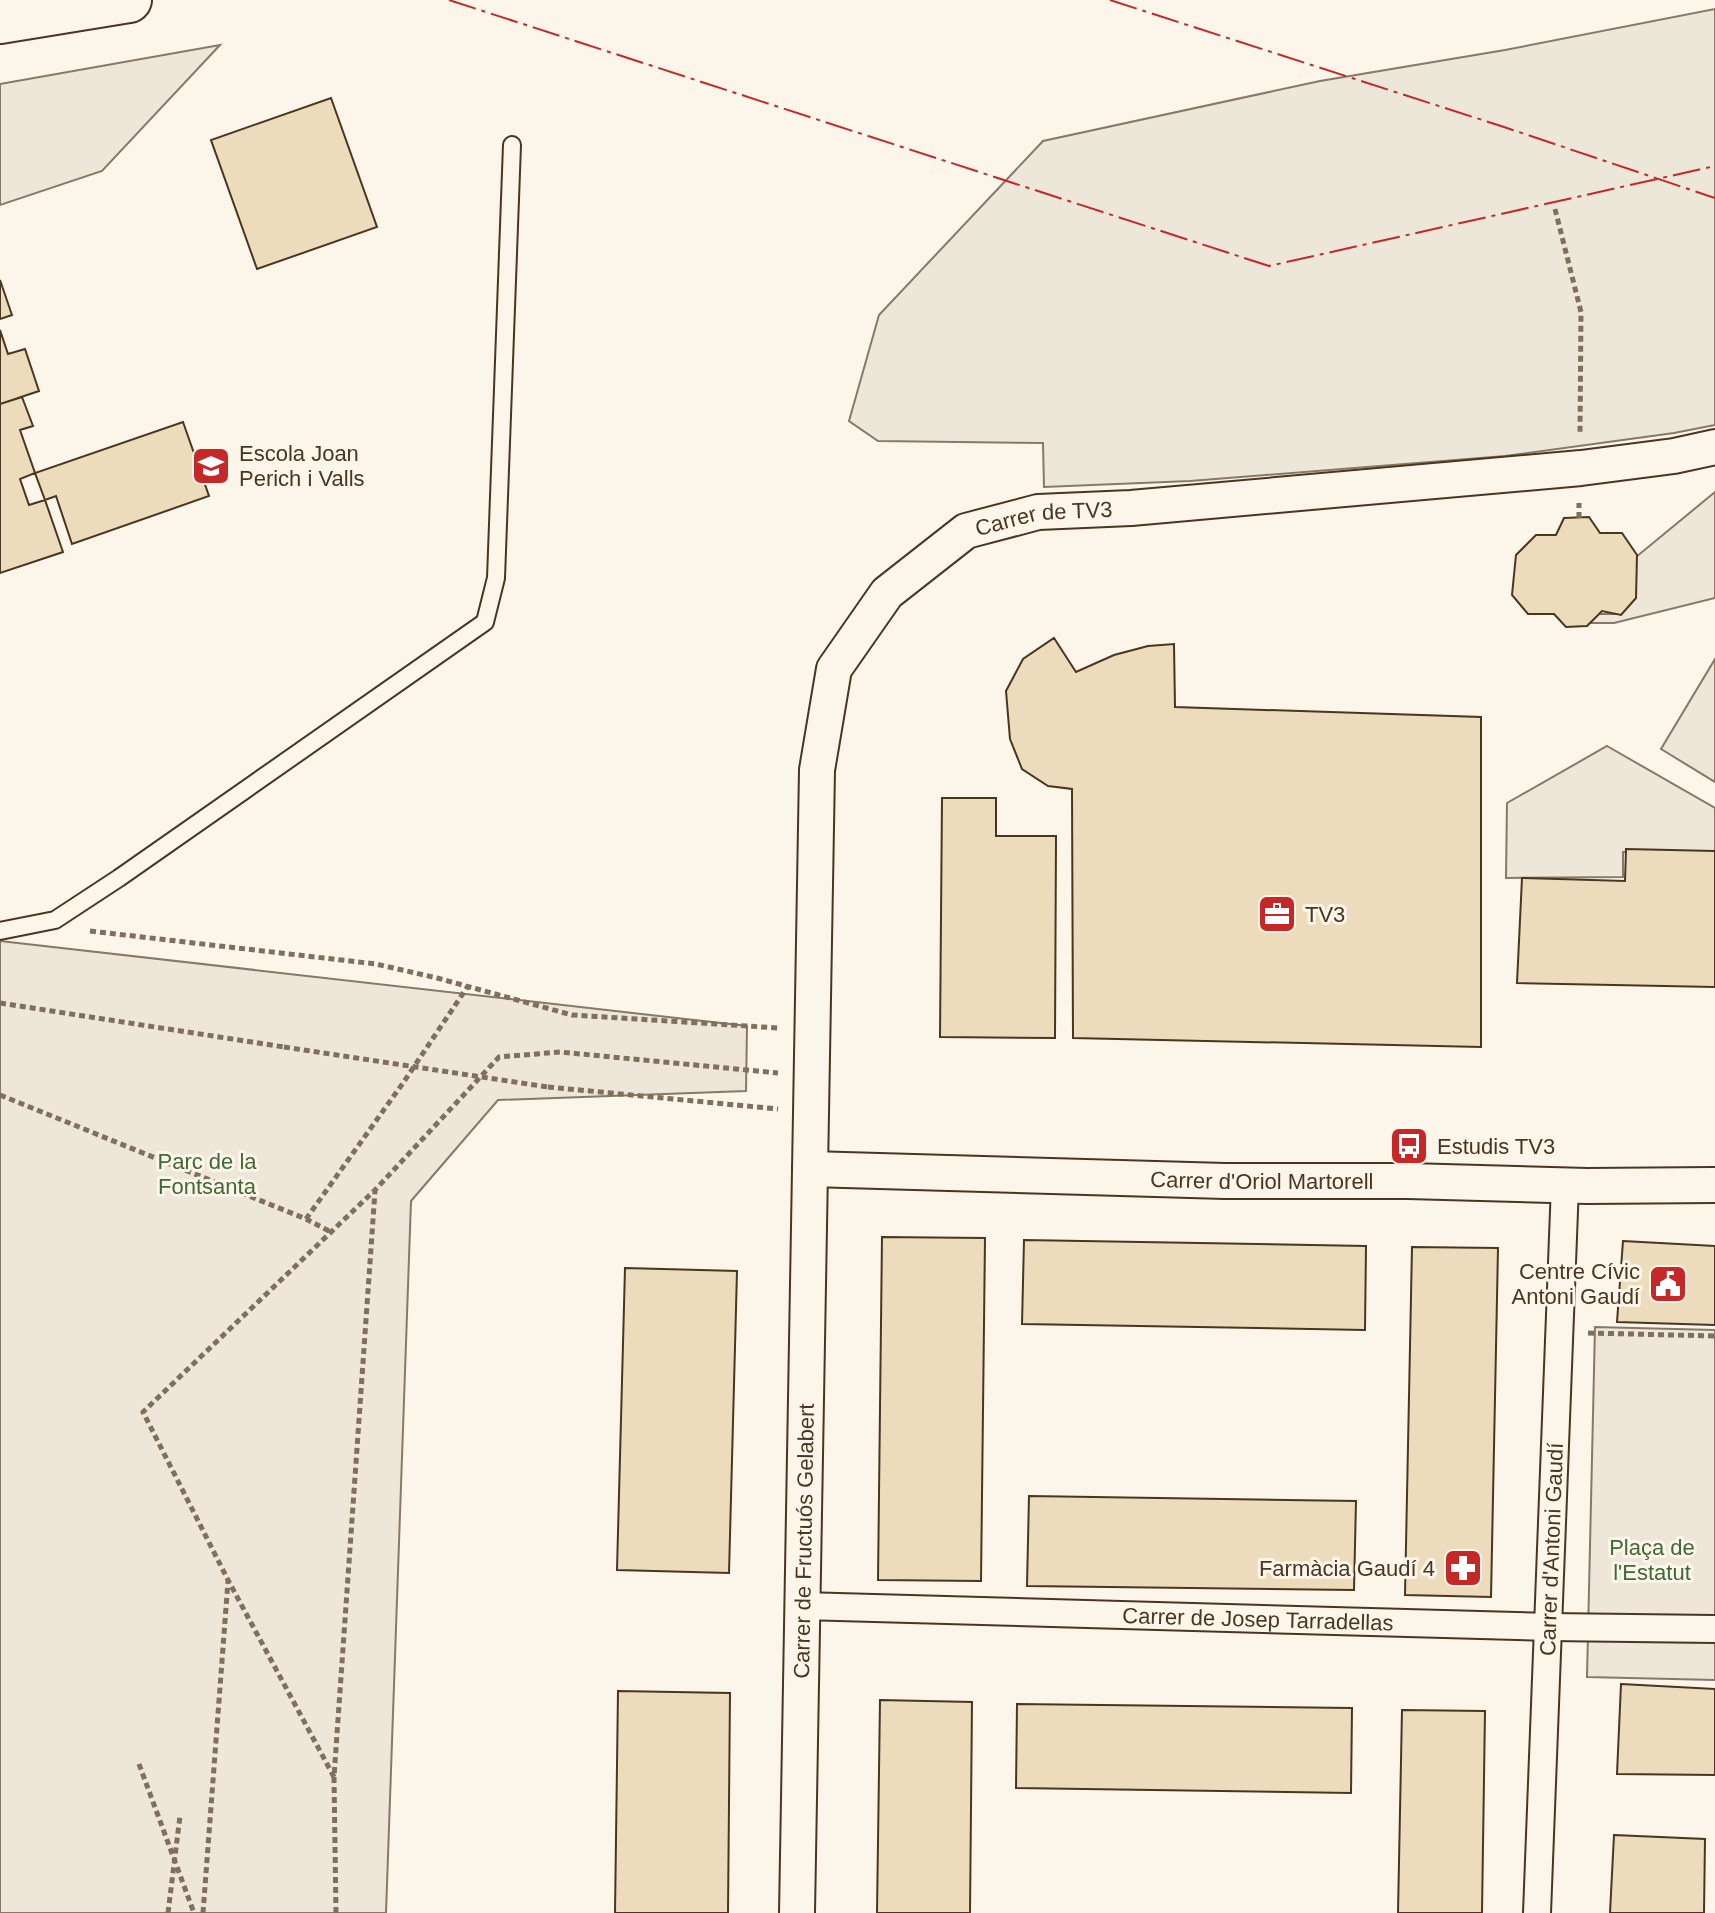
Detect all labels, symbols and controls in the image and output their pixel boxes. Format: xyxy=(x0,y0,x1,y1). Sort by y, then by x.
place label: Escola Joan Perich i Valls xyxy=(239,441,365,491)
school or university icon: Escola Joan Perich i Valls xyxy=(190,445,232,487)
street label: Carrer de TV3 xyxy=(972,497,1113,541)
office icon: TV3 xyxy=(1256,893,1298,935)
place label: TV3 xyxy=(1305,902,1345,927)
bus stop icon: Estudis TV3 xyxy=(1388,1125,1430,1167)
place label: Estudis TV3 xyxy=(1437,1134,1555,1159)
park label: Parc de la Fontsanta xyxy=(157,1149,257,1199)
street label: Carrer d'Oriol Martorell xyxy=(1150,1167,1373,1194)
place label: Centre Cívic Antoni Gaudí xyxy=(1512,1259,1640,1309)
public building icon: Centre Cívic Antoni Gaudí xyxy=(1647,1263,1689,1305)
street label: Carrer de Fructuós Gelabert xyxy=(789,1403,819,1679)
street label: Carrer d'Antoni Gaudí xyxy=(1535,1442,1568,1656)
park label: Plaça de l'Estatut xyxy=(1609,1535,1695,1585)
pharmacy icon: Farmàcia Gaudí 4 xyxy=(1442,1547,1484,1589)
place label: Farmàcia Gaudí 4 xyxy=(1259,1556,1435,1581)
street label: Carrer de Josep Tarradellas xyxy=(1122,1603,1394,1636)

